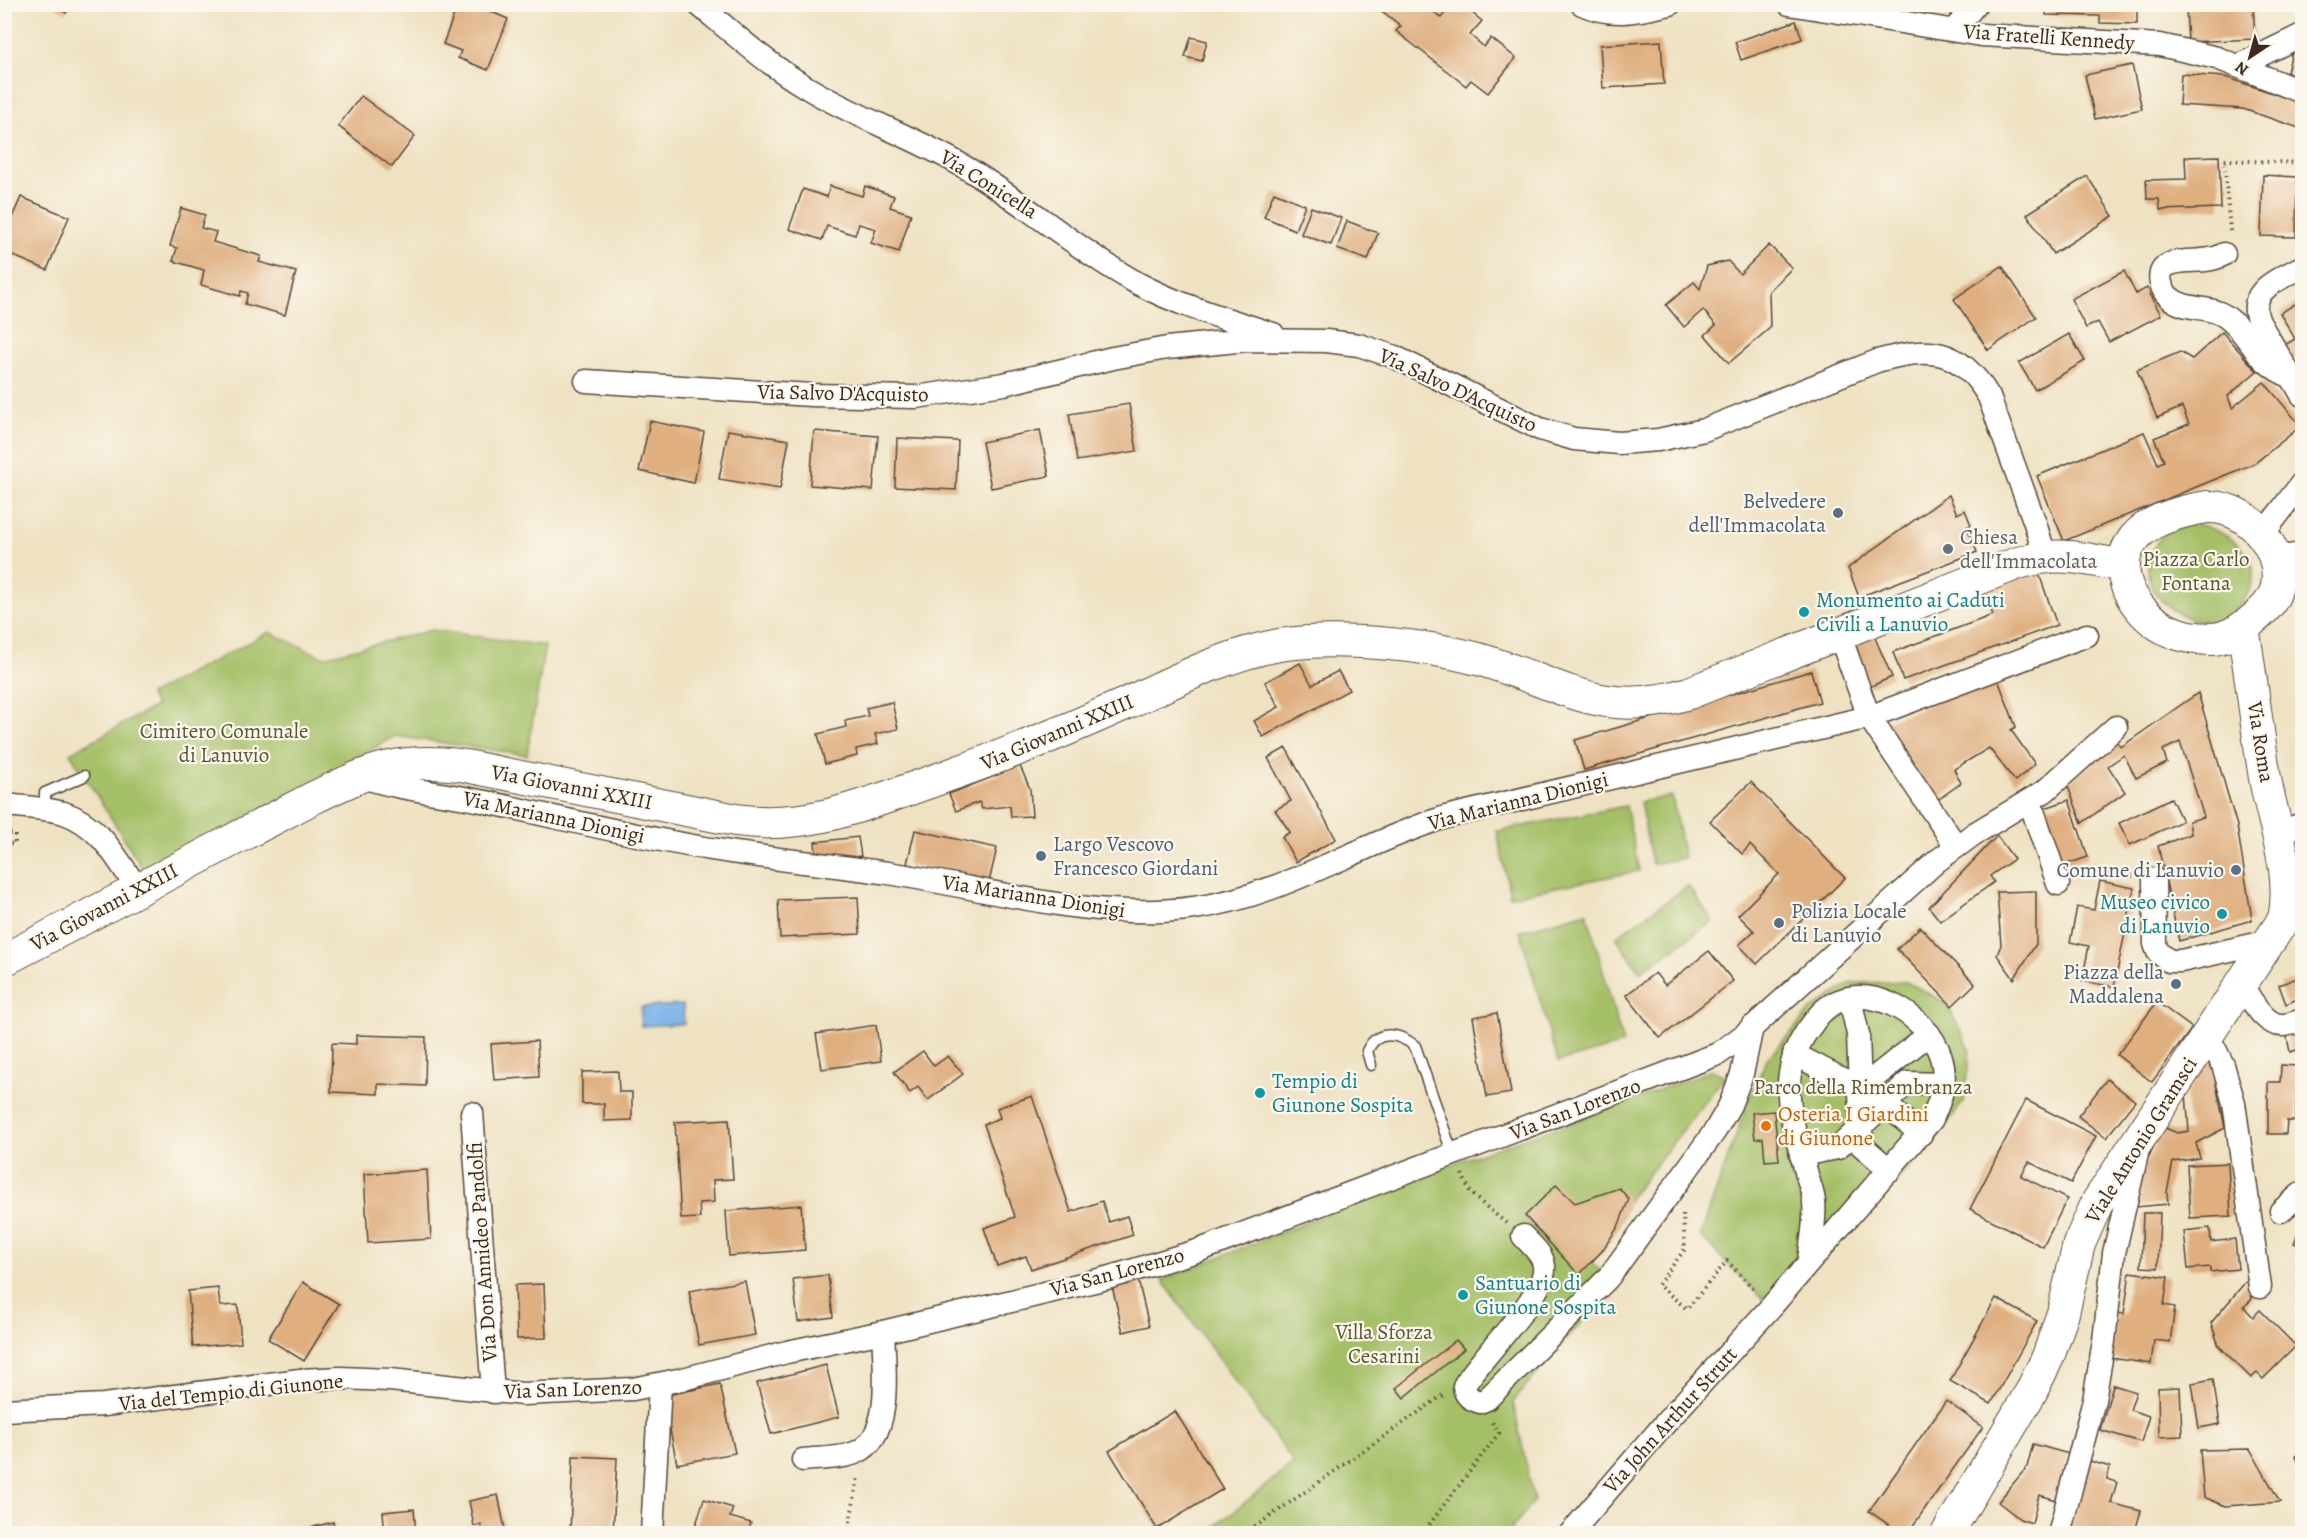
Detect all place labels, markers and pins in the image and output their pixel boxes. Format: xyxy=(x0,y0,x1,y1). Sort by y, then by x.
place label: Belvedere dell'Immacolata xyxy=(1689,487,1826,539)
marker: Belvedere dell'Immacolata xyxy=(1831,506,1845,520)
place label: Chiesa dell'Immacolata xyxy=(1960,523,2098,575)
marker: Chiesa dell'Immacolata xyxy=(1941,542,1955,556)
place label: Monumento ai Caduti Civili a Lanuvio xyxy=(1816,586,2005,638)
marker: Monumento ai Caduti Civili a Lanuvio xyxy=(1797,605,1811,619)
place label: Largo Vescovo Francesco Giordani xyxy=(1053,830,1218,882)
marker: Largo Vescovo Francesco Giordani xyxy=(1034,849,1048,863)
place label: Comune di Lanuvio xyxy=(2057,856,2224,884)
marker: Comune di Lanuvio xyxy=(2229,863,2243,877)
place label: Museo civico di Lanuvio xyxy=(2100,888,2210,940)
place label: Polizia Locale di Lanuvio xyxy=(1791,897,1907,949)
marker: Museo civico di Lanuvio xyxy=(2215,907,2229,921)
marker: Polizia Locale di Lanuvio xyxy=(1772,916,1786,930)
place label: Piazza della Maddalena xyxy=(2063,958,2164,1010)
marker: Piazza della Maddalena xyxy=(2169,977,2183,991)
place label: Tempio di Giunone Sospita xyxy=(1272,1067,1413,1119)
marker: Tempio di Giunone Sospita xyxy=(1253,1086,1267,1100)
place label: Osteria I Giardini di Giunone xyxy=(1778,1100,1929,1152)
marker: Osteria I Giardini di Giunone xyxy=(1759,1119,1773,1133)
place label: Santuario di Giunone Sospita xyxy=(1475,1269,1616,1321)
marker: Santuario di Giunone Sospita xyxy=(1456,1288,1470,1302)

